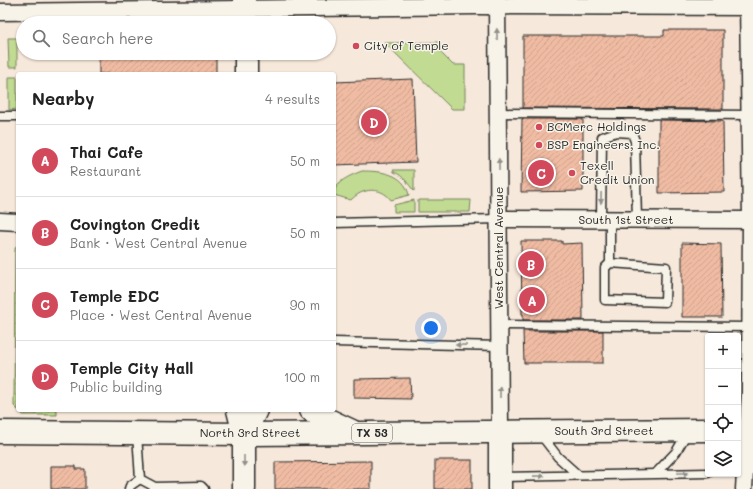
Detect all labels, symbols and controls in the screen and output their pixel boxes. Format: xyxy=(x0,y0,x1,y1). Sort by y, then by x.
search box xyxy=(16,16,336,60)
icon: search xyxy=(30,27,52,49)
text: Search here xyxy=(62,28,153,48)
one-way arrow xyxy=(494,28,501,40)
place label: City of Temple xyxy=(364,37,449,53)
marker: City of Temple xyxy=(351,41,361,51)
text: Nearby xyxy=(32,87,94,109)
text: 4 results xyxy=(265,90,320,107)
pin: D xyxy=(361,107,387,137)
place label: BCMerc Holdings xyxy=(547,118,647,134)
marker: BCMerc Holdings xyxy=(534,122,544,132)
place label: BSP Engineers, Inc. xyxy=(547,136,660,152)
marker: BSP Engineers, Inc. xyxy=(534,140,544,150)
text: Thai Cafe xyxy=(70,142,143,162)
text: A xyxy=(40,152,50,169)
text: 50 m xyxy=(290,152,320,169)
one-way arrow xyxy=(496,157,502,170)
place label: Texell Credit Union xyxy=(580,157,655,187)
pin: C xyxy=(528,158,554,188)
text: Restaurant xyxy=(70,162,141,179)
marker: Texell Credit Union xyxy=(567,168,577,178)
street label: West Central Avenue xyxy=(490,187,506,309)
one-way arrow xyxy=(598,192,604,205)
street label: South 1st Street xyxy=(579,211,673,227)
text: Covington Credit xyxy=(70,214,200,234)
text: B xyxy=(41,224,49,241)
text: 50 m xyxy=(290,224,320,241)
text: Bank · West Central Avenue xyxy=(70,234,247,251)
pin: B xyxy=(518,249,544,279)
pin: A xyxy=(519,285,545,315)
text: Temple EDC xyxy=(70,286,159,306)
text: C xyxy=(40,296,50,313)
text: 90 m xyxy=(290,296,320,313)
text: Place · West Central Avenue xyxy=(70,306,252,323)
your location xyxy=(421,318,441,338)
map controls xyxy=(705,333,741,477)
button: + xyxy=(705,333,741,369)
one-way arrow xyxy=(454,342,467,348)
text: Temple City Hall xyxy=(70,358,193,378)
text: D xyxy=(40,368,50,385)
text: 100 m xyxy=(284,368,320,385)
button: − xyxy=(705,369,741,405)
text: Public building xyxy=(70,378,162,395)
one-way arrow xyxy=(497,385,503,398)
button: locate xyxy=(705,405,741,441)
street label: South 3rd Street xyxy=(554,422,654,438)
street label: North 3rd Street xyxy=(200,424,300,440)
road number: TX 53 xyxy=(352,424,392,442)
button: layers xyxy=(705,441,741,477)
one-way arrow xyxy=(241,455,247,468)
one-way arrow xyxy=(677,470,690,476)
one-way arrow xyxy=(533,473,546,479)

